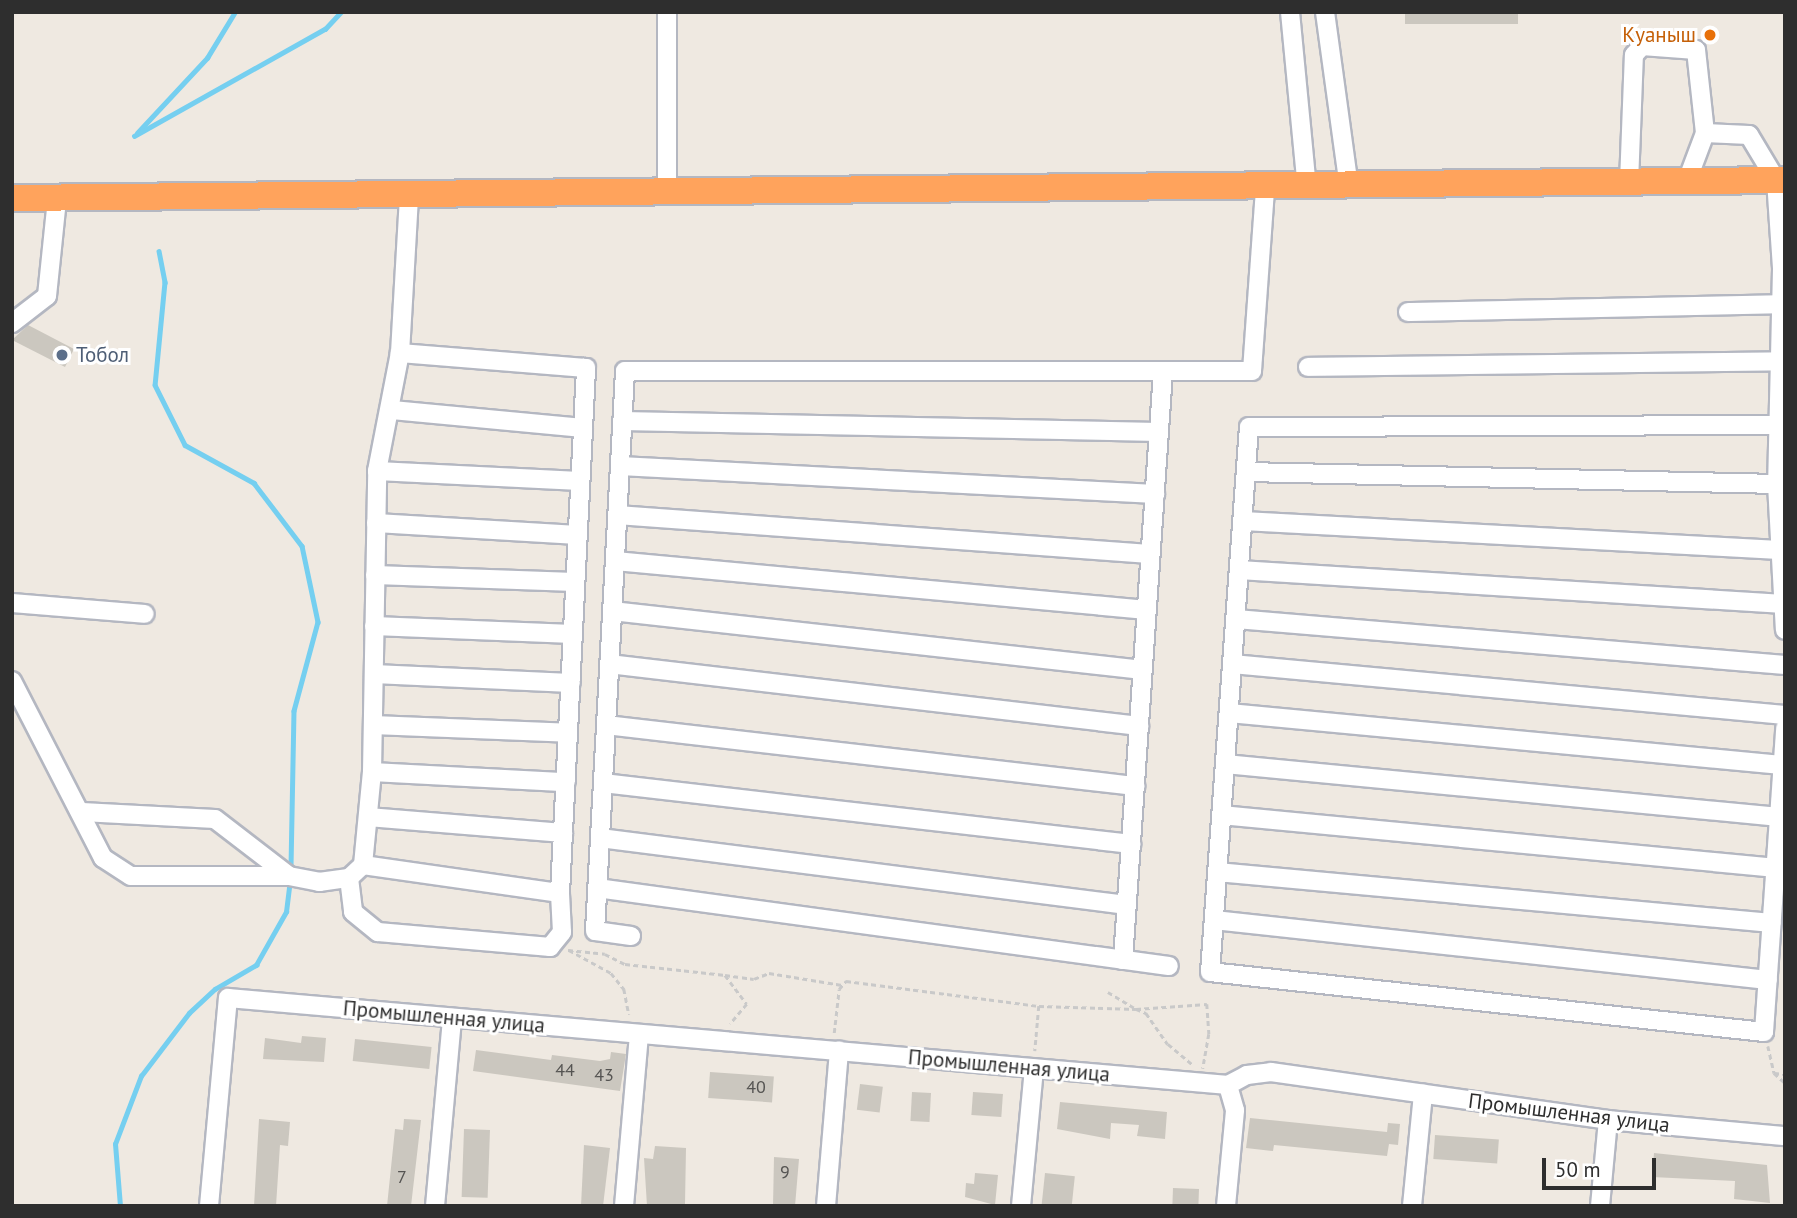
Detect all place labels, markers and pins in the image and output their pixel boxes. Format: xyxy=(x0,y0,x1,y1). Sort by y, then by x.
place label: Куаныш xyxy=(1622,22,1696,48)
marker: Куаныш xyxy=(1702,27,1718,43)
place label: Тобол xyxy=(76,342,129,368)
marker: Тобол xyxy=(54,347,70,363)

